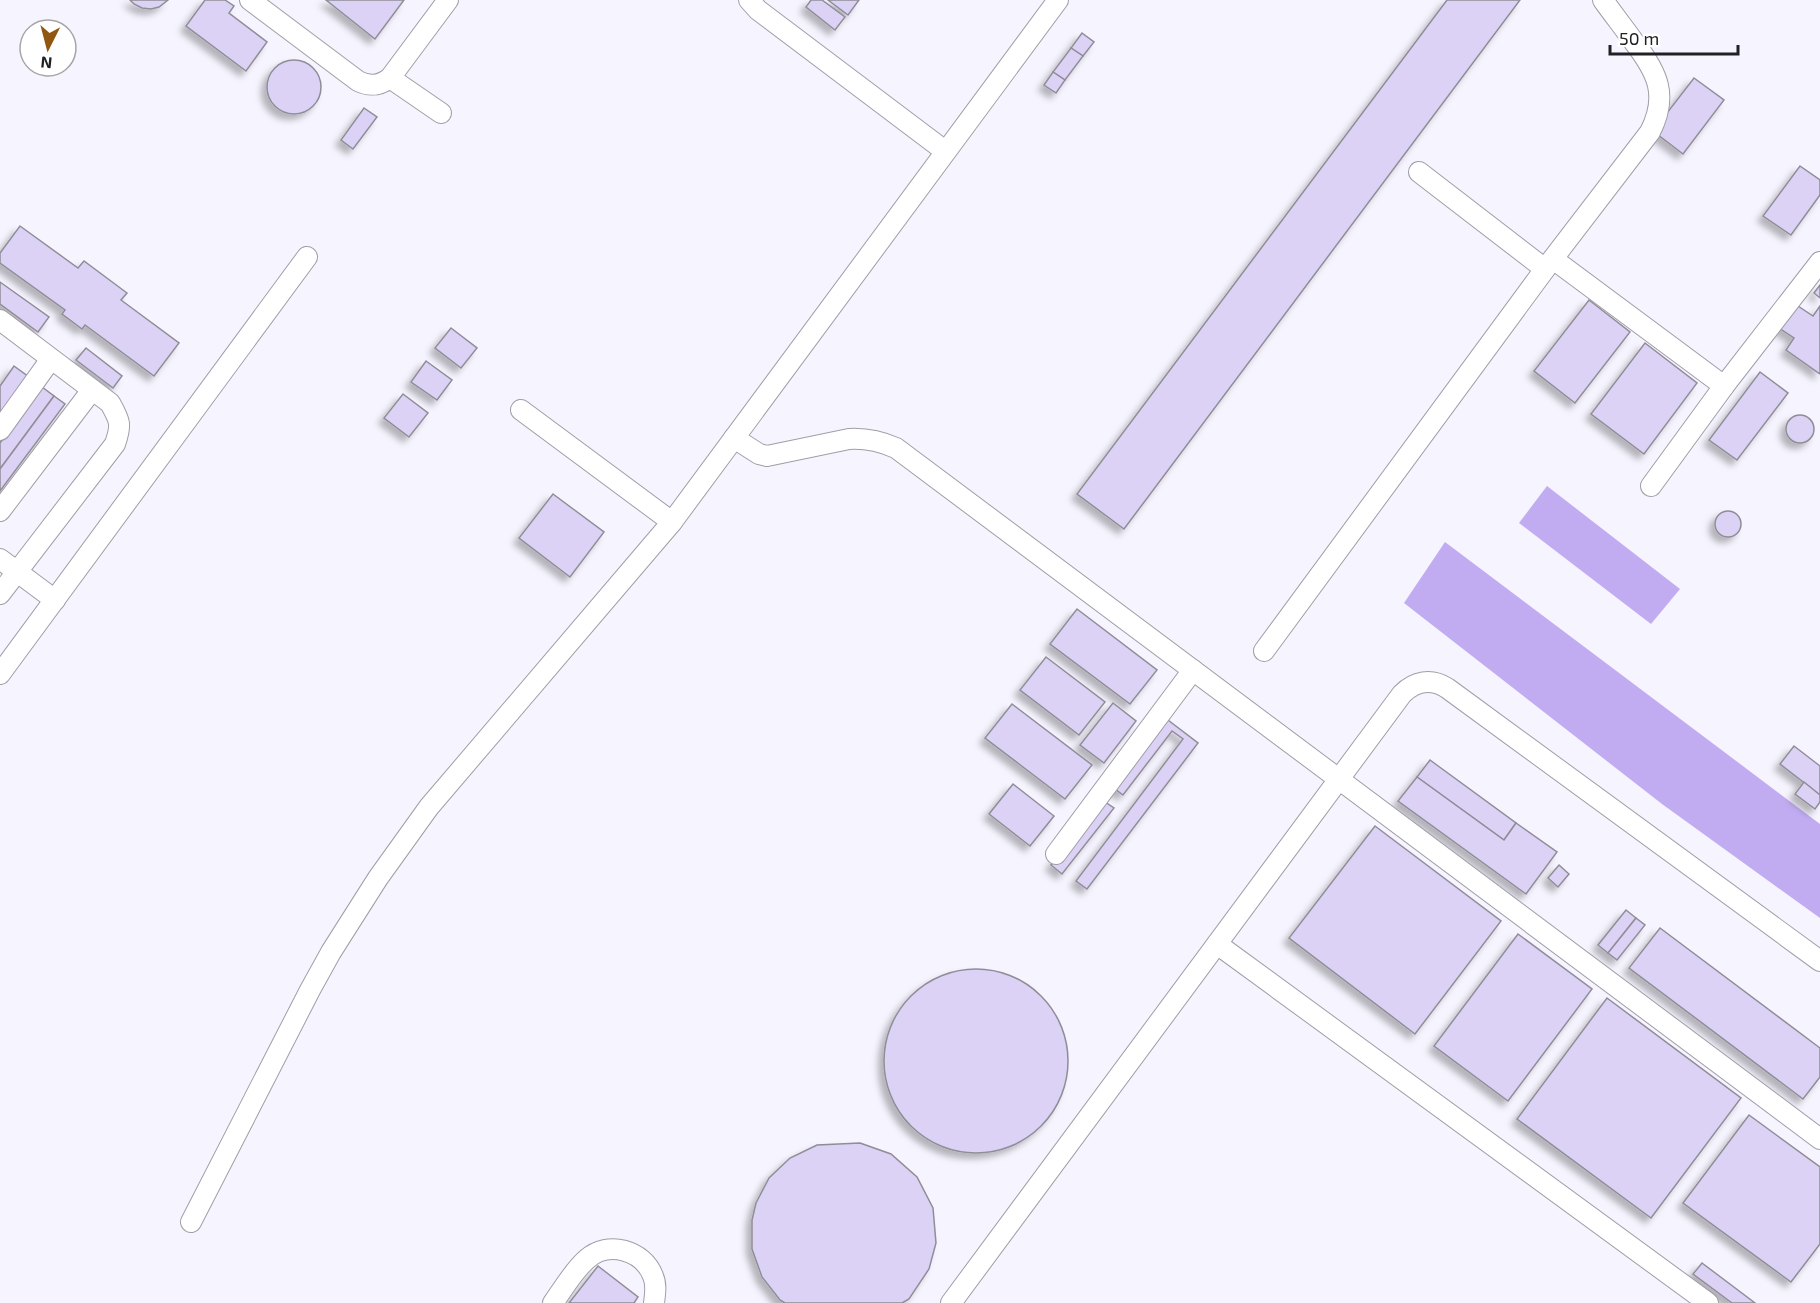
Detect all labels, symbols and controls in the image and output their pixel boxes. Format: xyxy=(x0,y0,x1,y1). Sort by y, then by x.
north arrow xyxy=(18,18,78,78)
scale bar xyxy=(1610,18,1738,56)
text: 50 m xyxy=(1619,27,1659,49)
text: N xyxy=(40,53,53,73)

